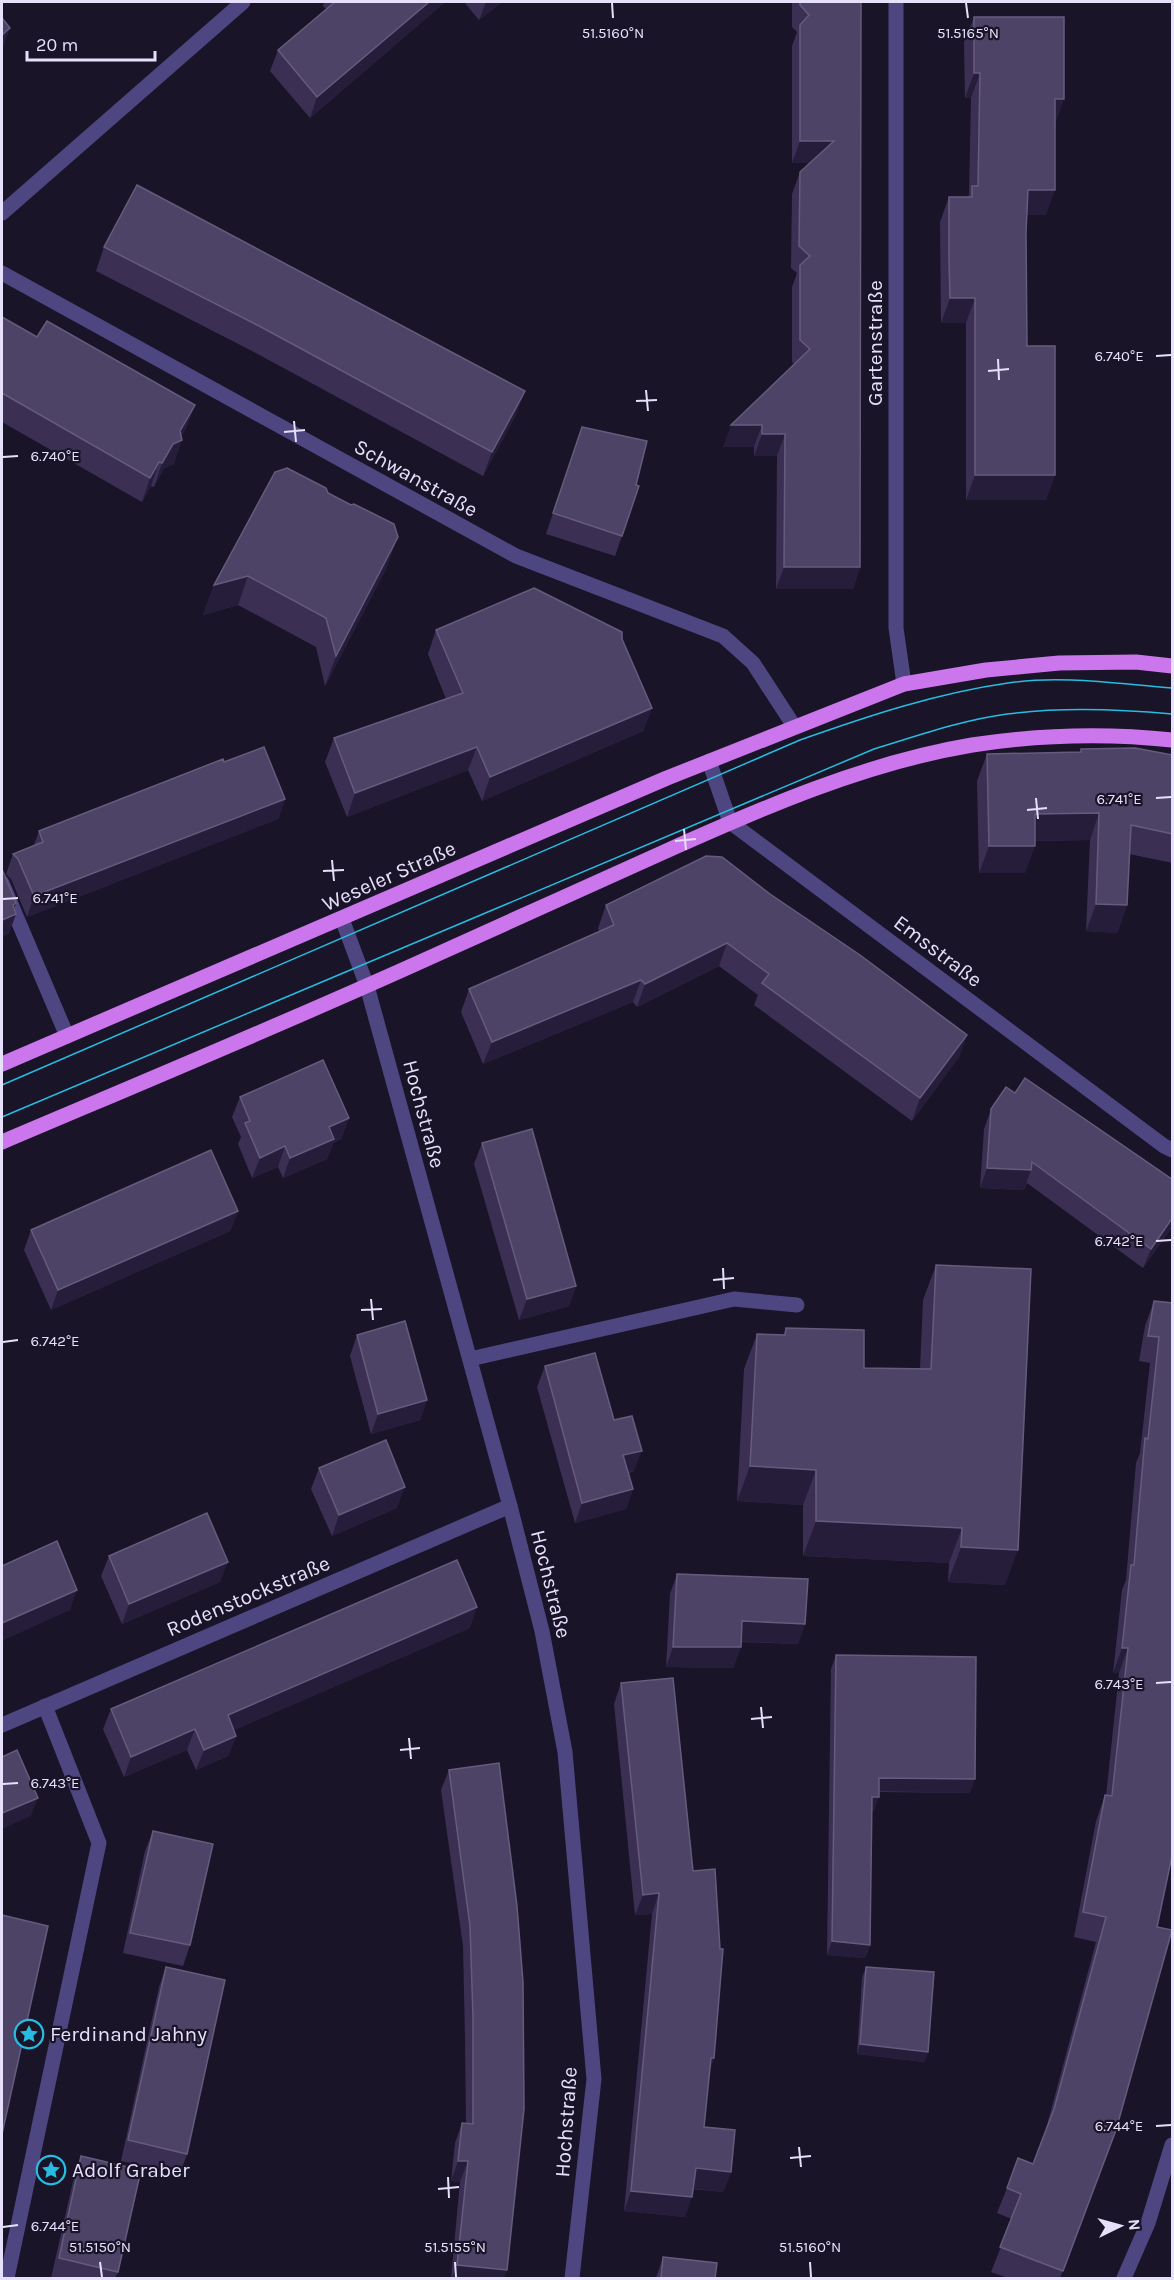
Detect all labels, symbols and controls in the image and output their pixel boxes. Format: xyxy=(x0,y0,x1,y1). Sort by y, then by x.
scale bar xyxy=(27,24,154,62)
text: 51.5160°N xyxy=(582,24,644,42)
text: 51.5165°N xyxy=(937,24,999,42)
text: 20 m xyxy=(36,34,78,56)
street label: Gartenstraße xyxy=(863,280,887,406)
text: 6.740°E xyxy=(1094,347,1144,365)
street label: Schwanstraße xyxy=(350,434,482,522)
text: 6.740°E xyxy=(30,447,80,465)
text: 6.741°E xyxy=(1096,790,1142,808)
street label: Weseler Straße xyxy=(319,836,459,916)
text: 6.741°E xyxy=(32,889,78,907)
street label: Emsstraße xyxy=(889,910,987,992)
street label: Hochstraße xyxy=(398,1057,450,1171)
text: 6.742°E xyxy=(1095,1232,1143,1250)
text: 6.742°E xyxy=(31,1332,79,1350)
street label: Hochstraße xyxy=(526,1527,576,1641)
street label: Rodenstockstraße xyxy=(163,1551,333,1641)
text: 6.743°E xyxy=(1094,1675,1144,1693)
text: 6.743°E xyxy=(30,1774,80,1792)
place icon: Ferdinand Jahny xyxy=(13,2018,45,2050)
place label: Ferdinand Jahny xyxy=(50,2022,207,2046)
street label: Hochstraße xyxy=(550,2066,582,2178)
text: 6.744°E xyxy=(1095,2117,1143,2135)
place icon: Adolf Graber xyxy=(35,2154,67,2186)
place label: Adolf Graber xyxy=(72,2158,190,2182)
north arrow xyxy=(1090,2196,1150,2256)
text: 6.744°E xyxy=(31,2217,79,2235)
text: N xyxy=(1124,2218,1144,2231)
text: 51.5150°N xyxy=(69,2238,131,2256)
text: 51.5155°N xyxy=(424,2238,486,2256)
text: 51.5160°N xyxy=(779,2238,841,2256)

